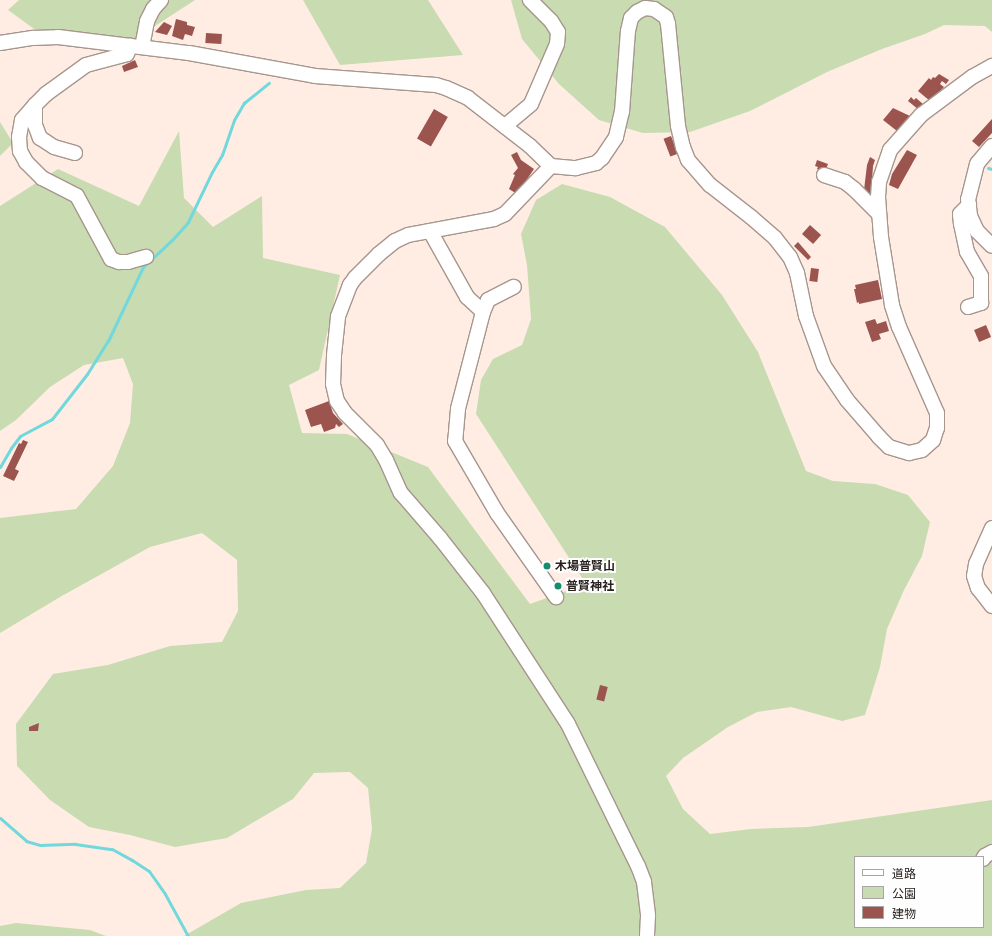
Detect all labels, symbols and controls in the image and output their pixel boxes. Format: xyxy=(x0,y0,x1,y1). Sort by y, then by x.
place label: 木場普賢山 xyxy=(555,559,615,573)
marker: 木場普賢山 xyxy=(542,561,552,571)
place label: 普賢神社 xyxy=(566,579,614,593)
marker: 普賢神社 xyxy=(553,581,563,591)
legend xyxy=(854,856,984,928)
text: 道路 xyxy=(892,866,916,881)
text: 公園 xyxy=(892,886,916,901)
text: 建物 xyxy=(892,906,916,921)

